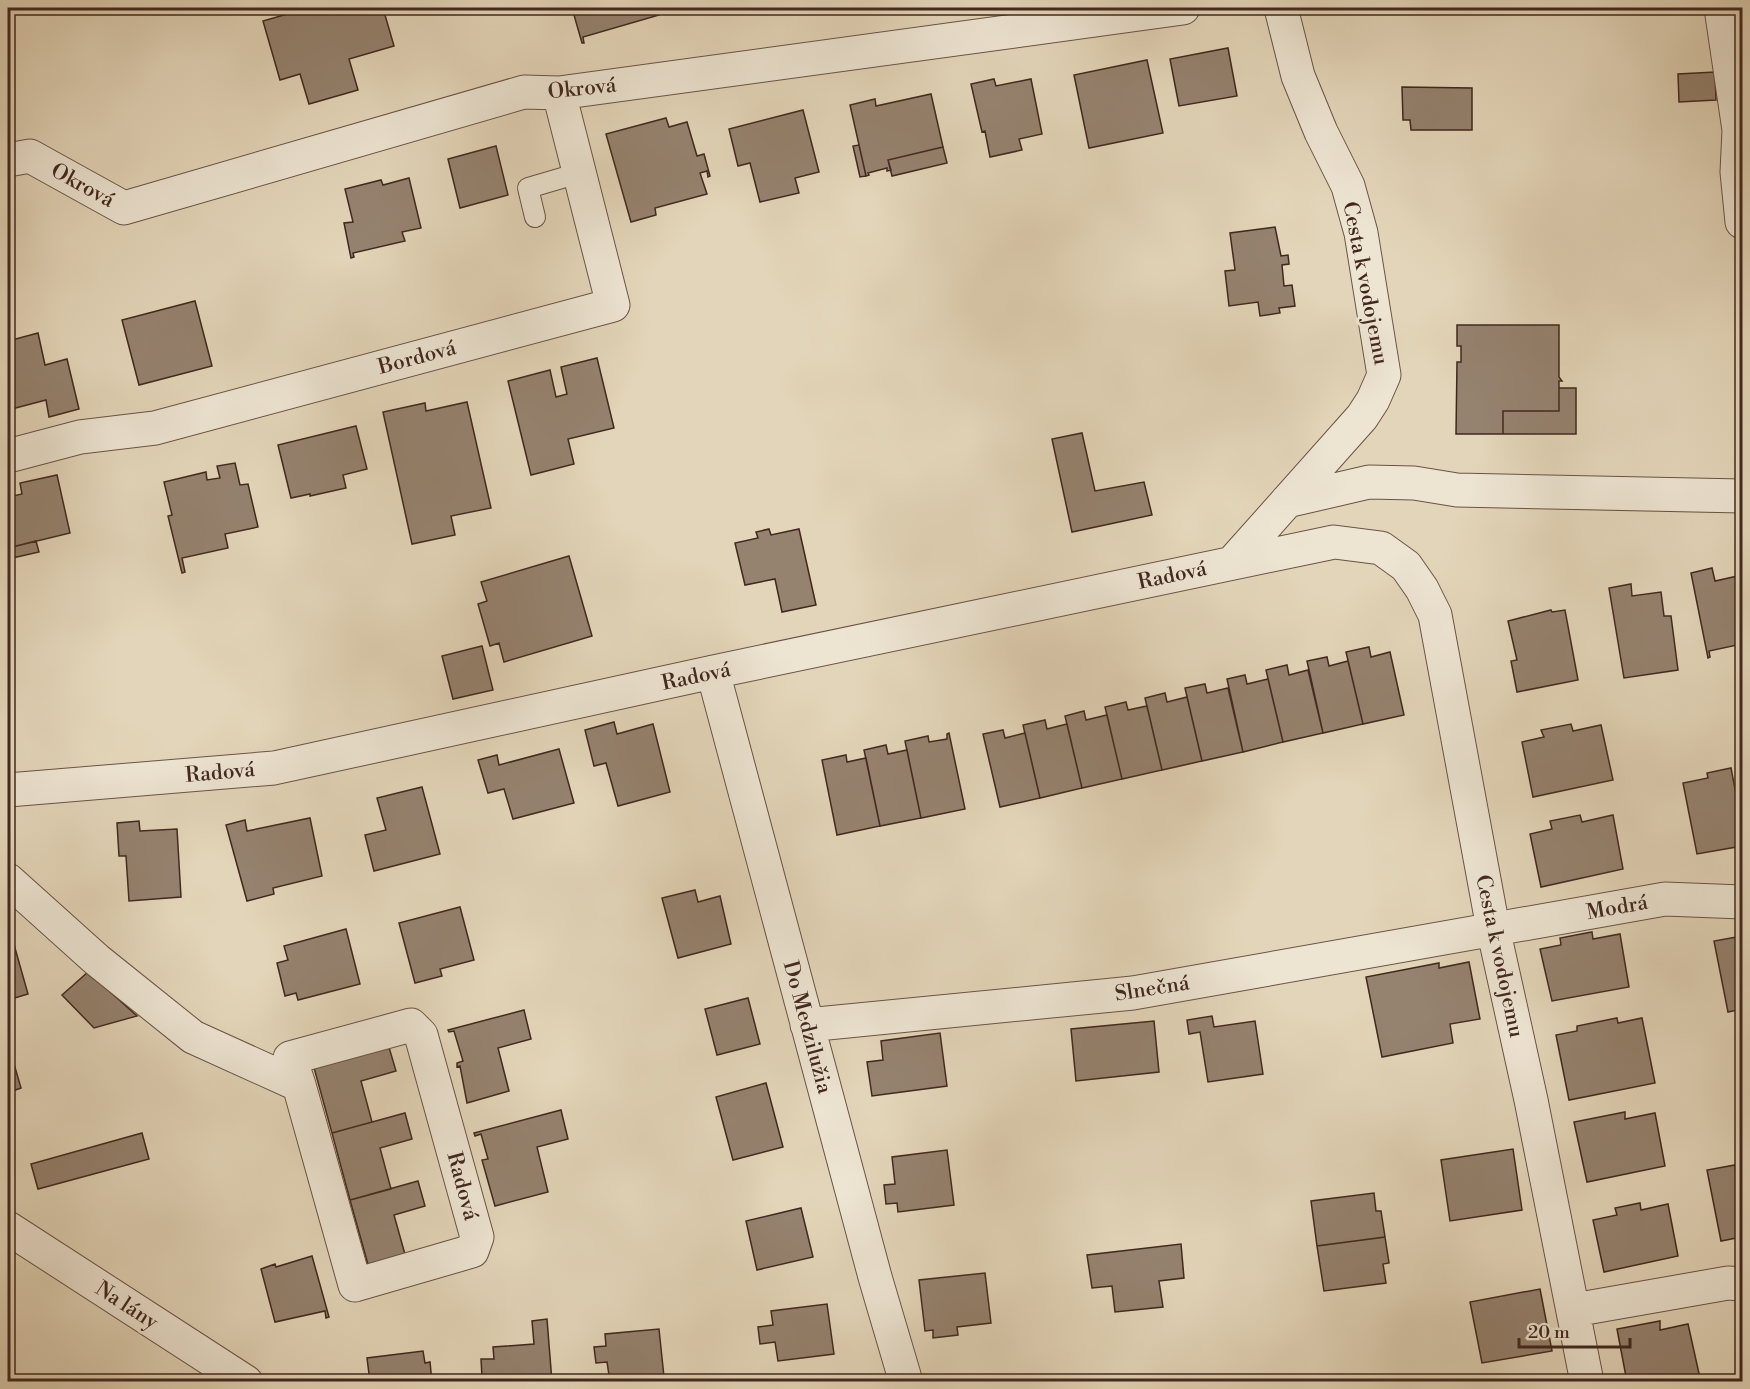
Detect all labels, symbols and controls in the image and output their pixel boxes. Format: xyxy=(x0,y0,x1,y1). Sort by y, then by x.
street label: Okrová xyxy=(547,72,618,106)
street label: Okrová xyxy=(46,158,119,214)
street label: Cesta k vodojemu xyxy=(1336,199,1394,367)
street label: Bordová xyxy=(374,335,460,381)
street label: Radová xyxy=(1135,556,1209,596)
street label: Radová xyxy=(659,657,733,697)
street label: Radová xyxy=(184,757,256,789)
street label: Cesta k vodojemu xyxy=(1469,872,1529,1040)
street label: Modrá xyxy=(1584,890,1650,926)
street label: Do Medzilužia xyxy=(777,958,837,1097)
street label: Slnečná xyxy=(1113,970,1192,1008)
street label: Radová xyxy=(440,1149,484,1224)
street label: Na lány xyxy=(90,1276,163,1336)
scale bar xyxy=(1519,1311,1630,1349)
text: 20 m xyxy=(1528,1321,1570,1344)

